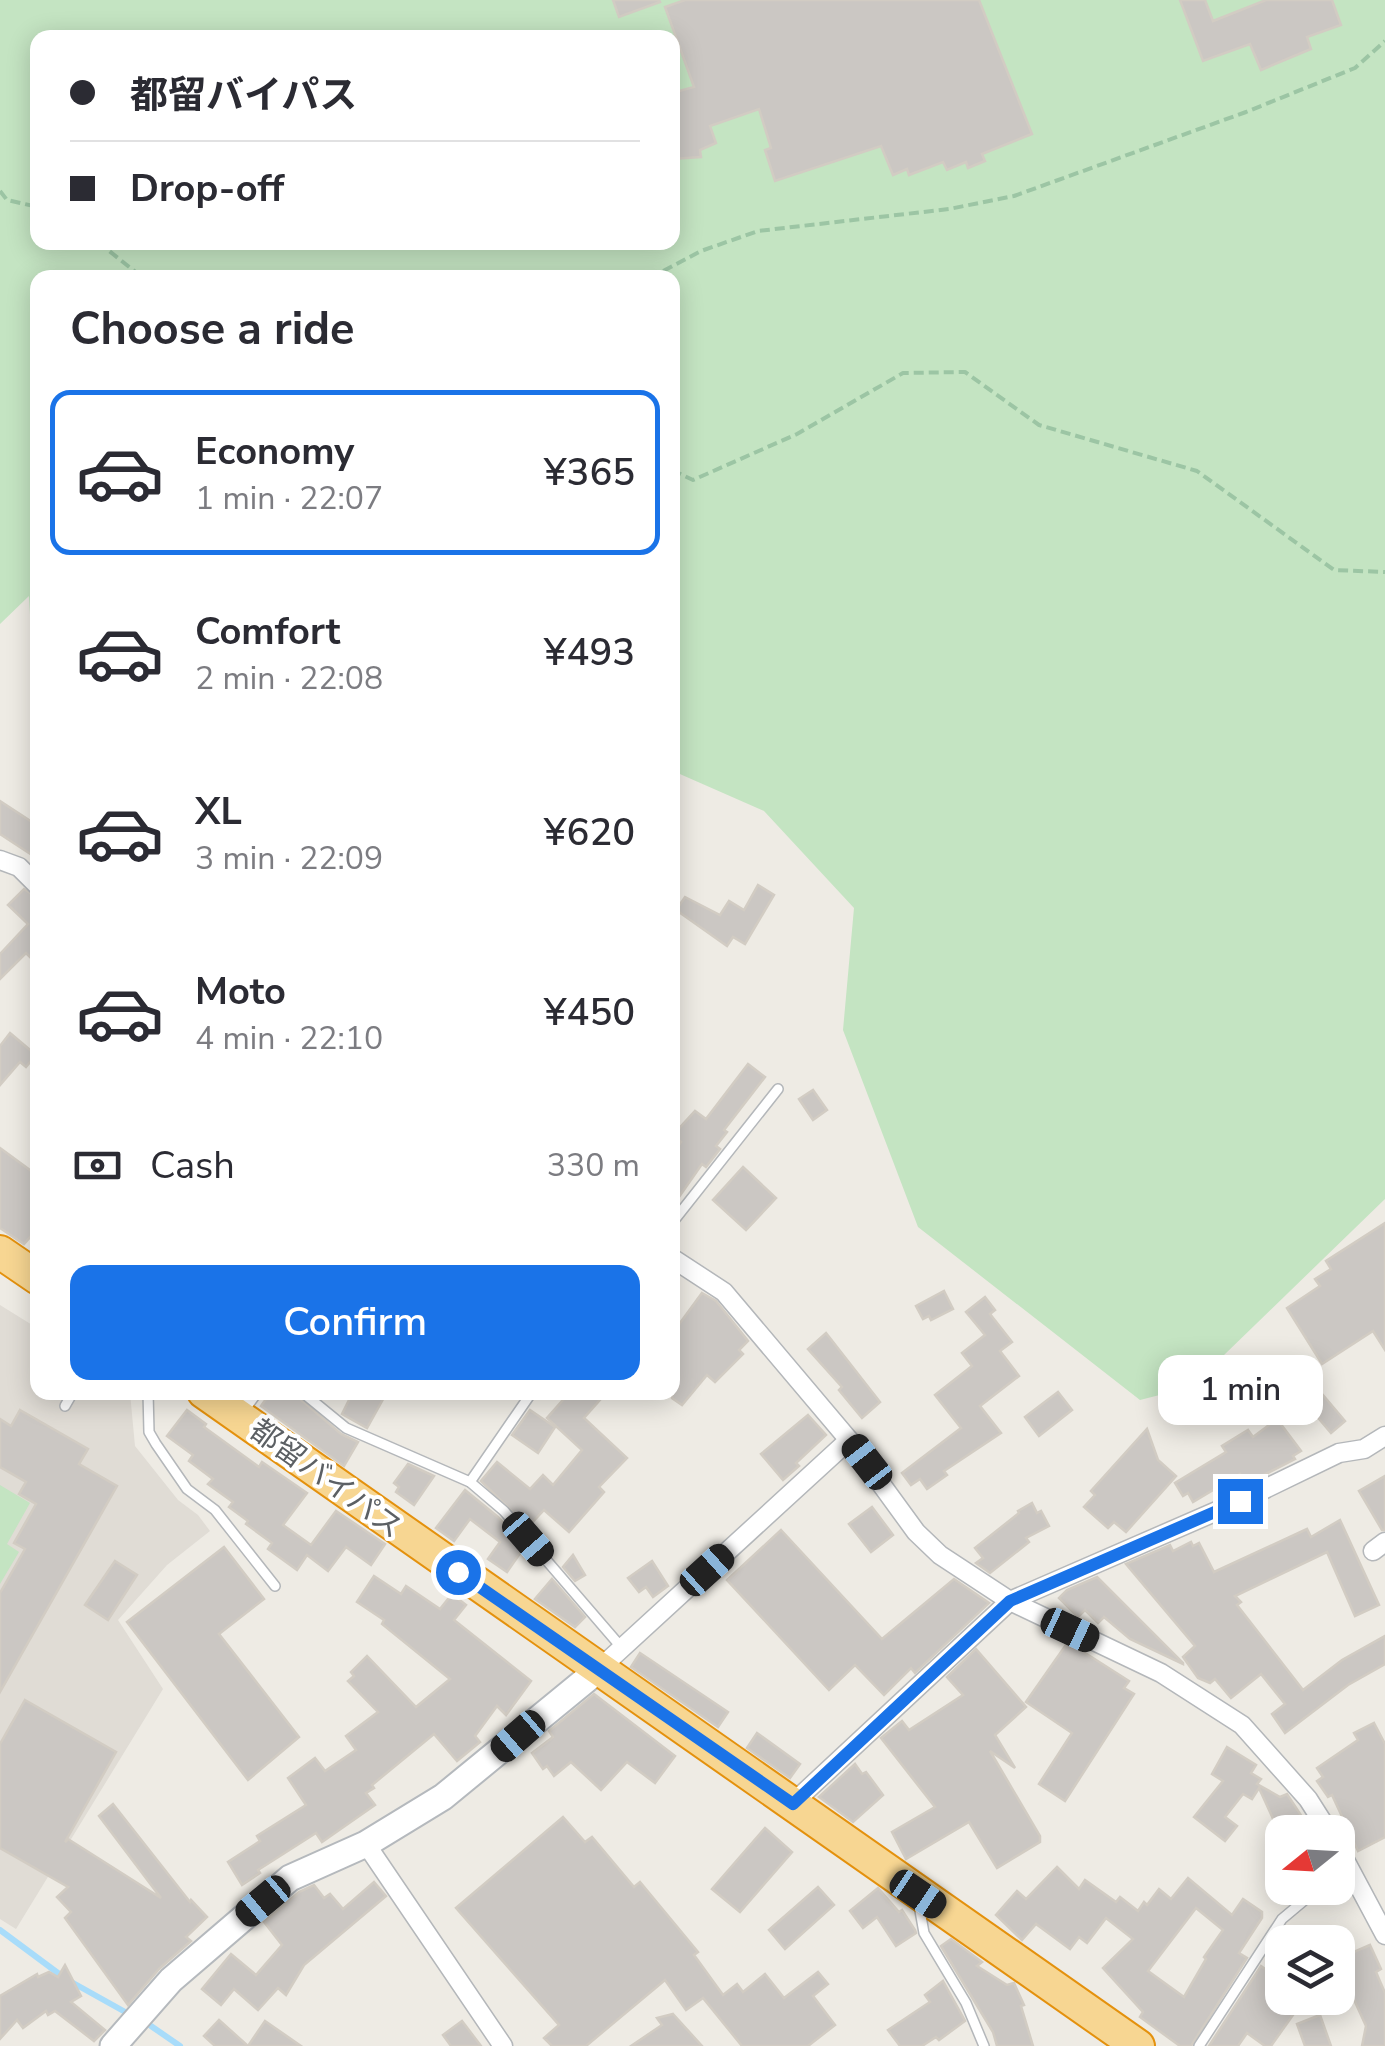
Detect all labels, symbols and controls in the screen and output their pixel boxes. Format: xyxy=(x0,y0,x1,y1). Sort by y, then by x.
text: 都留バイパス xyxy=(130,70,357,121)
text: Drop-off xyxy=(130,163,284,214)
text: Choose a ride xyxy=(70,299,355,360)
text: Economy xyxy=(195,426,354,477)
icon: car xyxy=(75,428,165,518)
text: ¥365 xyxy=(544,447,635,498)
text: 1 min · 22:07 xyxy=(195,477,383,520)
text: Comfort xyxy=(195,606,340,657)
icon: car xyxy=(75,608,165,698)
text: ¥493 xyxy=(544,627,635,678)
text: 2 min · 22:08 xyxy=(195,657,383,700)
text: XL xyxy=(195,786,242,837)
icon: car xyxy=(75,788,165,878)
text: ¥620 xyxy=(544,807,635,858)
text: 3 min · 22:09 xyxy=(195,837,383,880)
text: Moto xyxy=(195,966,286,1017)
icon: car xyxy=(75,968,165,1058)
text: ¥450 xyxy=(544,987,635,1038)
text: 4 min · 22:10 xyxy=(195,1017,383,1060)
icon: cash xyxy=(70,1138,125,1193)
text: Cash xyxy=(150,1140,235,1191)
text: 330 m xyxy=(547,1144,640,1187)
button: Confirm xyxy=(70,1265,640,1380)
callout: 1 min xyxy=(1158,1356,1322,1426)
text: 1 min xyxy=(1200,1368,1281,1411)
street label: 都留バイパス xyxy=(241,1410,411,1548)
car xyxy=(837,1429,897,1495)
route end xyxy=(1218,1479,1263,1524)
car xyxy=(497,1507,559,1571)
car xyxy=(675,1539,739,1601)
route start xyxy=(436,1550,481,1595)
car xyxy=(1036,1604,1104,1656)
car xyxy=(486,1705,550,1767)
north arrow xyxy=(1265,1815,1355,1905)
map controls xyxy=(1265,1815,1355,2015)
car xyxy=(885,1865,951,1923)
car xyxy=(230,1870,296,1932)
button: layers xyxy=(1265,1925,1355,2015)

